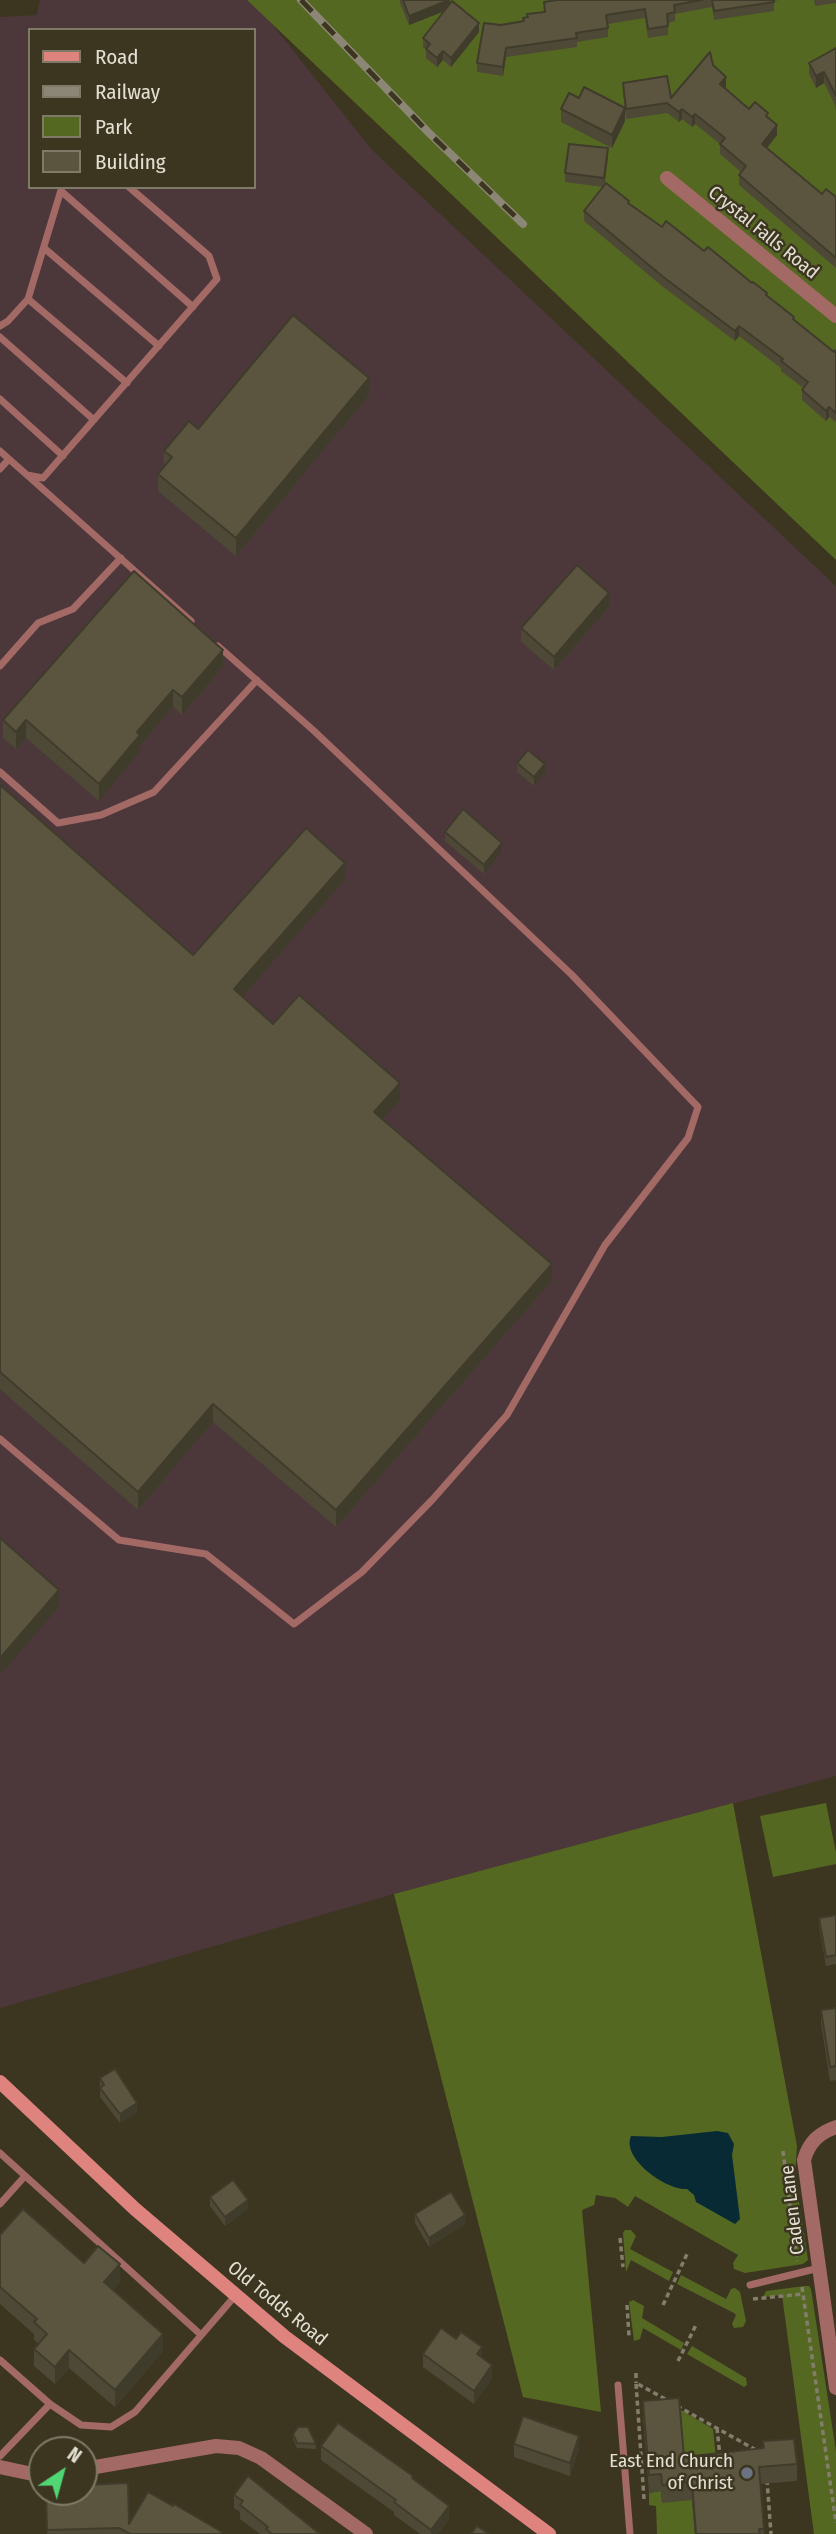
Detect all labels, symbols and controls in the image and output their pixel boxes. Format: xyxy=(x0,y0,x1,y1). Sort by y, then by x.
legend xyxy=(28,28,256,189)
text: Road xyxy=(95,44,139,70)
text: Railway xyxy=(95,79,160,105)
text: Park xyxy=(95,114,132,140)
text: Building xyxy=(95,149,166,175)
street label: Crystal Falls Road xyxy=(703,182,823,284)
street label: Caden Lane xyxy=(776,2164,810,2256)
street label: Old Todds Road xyxy=(223,2257,331,2351)
north arrow xyxy=(28,2436,98,2506)
text: N xyxy=(63,2443,86,2468)
place label: East End Church of Christ xyxy=(609,2451,733,2495)
marker: East End Church of Christ xyxy=(739,2465,755,2481)

